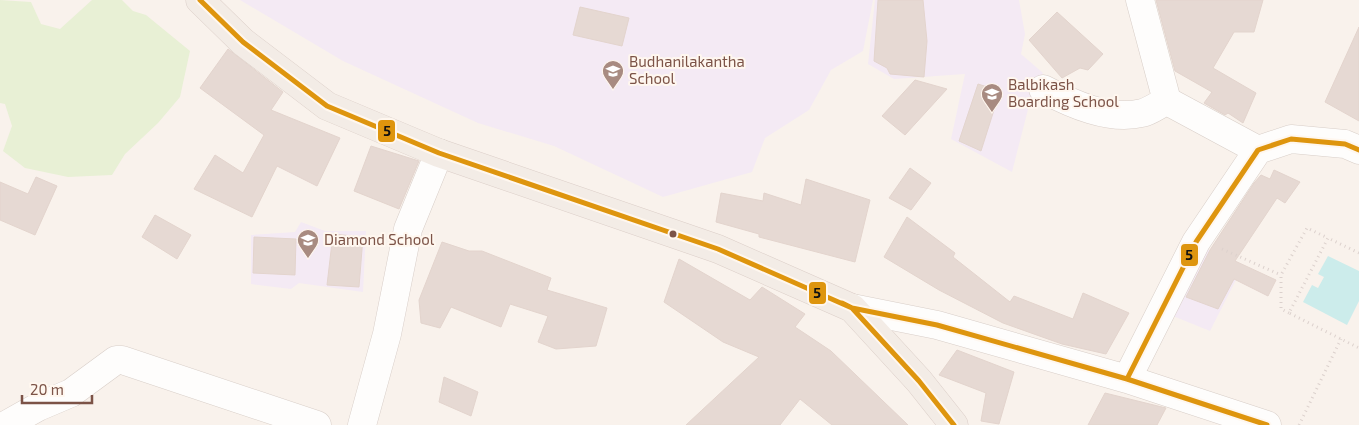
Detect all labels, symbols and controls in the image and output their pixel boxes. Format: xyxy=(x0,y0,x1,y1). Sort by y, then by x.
place label: Budhanilakantha School xyxy=(629,52,745,87)
school or university icon: Budhanilakantha School xyxy=(601,59,625,90)
place label: Balbikash Boarding School xyxy=(1008,75,1119,110)
school or university icon: Balbikash Boarding School xyxy=(980,82,1004,113)
line badge: 5 xyxy=(377,119,396,143)
text: 5 xyxy=(383,122,391,139)
school or university icon: Diamond School xyxy=(296,228,320,259)
unlabelled marker xyxy=(668,229,678,239)
place label: Diamond School xyxy=(324,230,435,248)
line badge: 5 xyxy=(1180,243,1199,267)
text: 5 xyxy=(1185,246,1193,263)
line badge: 5 xyxy=(808,281,827,305)
text: 5 xyxy=(813,284,821,301)
scale bar xyxy=(22,372,92,404)
text: 20 m xyxy=(30,380,64,398)

